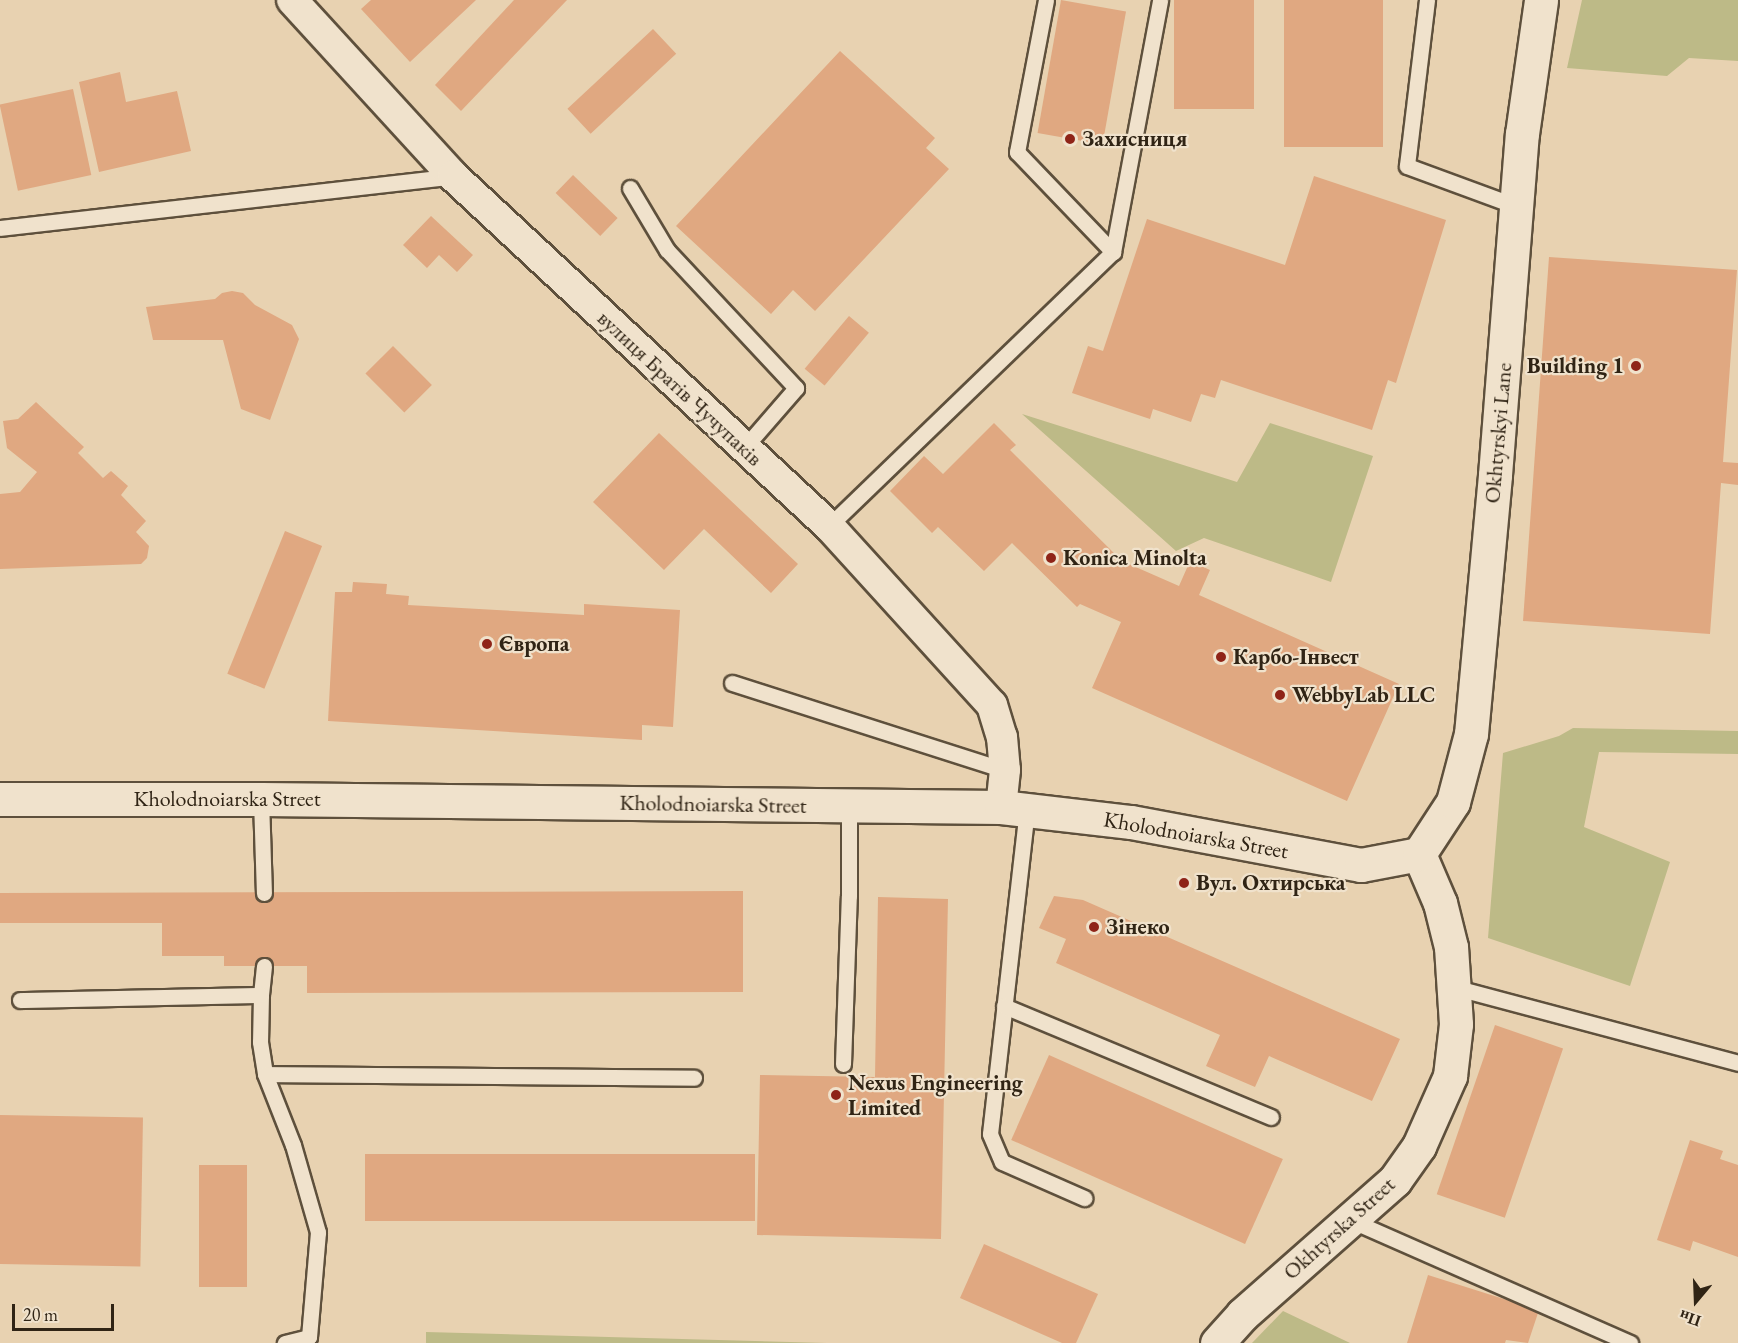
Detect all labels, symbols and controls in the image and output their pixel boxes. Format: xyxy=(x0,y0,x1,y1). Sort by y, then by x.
place label: Захисниця xyxy=(1082,126,1187,152)
marker: Захисниця xyxy=(1063,132,1077,146)
street label: вулиця Братів Чучупаків xyxy=(592,305,768,471)
place label: Building 1 xyxy=(1527,353,1624,379)
marker: Building 1 xyxy=(1629,359,1643,373)
street label: Okhtyrskyi Lane xyxy=(1479,362,1517,504)
place label: Konica Minolta xyxy=(1063,545,1207,571)
marker: Konica Minolta xyxy=(1044,551,1058,565)
place label: Європа xyxy=(499,631,569,657)
marker: Європа xyxy=(480,637,494,651)
place label: Карбо-Інвест xyxy=(1233,644,1359,670)
marker: Карбо-Інвест xyxy=(1214,650,1228,664)
place label: WebbyLab LLC xyxy=(1292,682,1435,708)
marker: WebbyLab LLC xyxy=(1273,688,1287,702)
street label: Kholodnoiarska Street xyxy=(133,786,321,812)
street label: Kholodnoiarska Street xyxy=(619,789,807,819)
street label: Kholodnoiarska Street xyxy=(1102,806,1290,864)
place label: Вул. Охтирська xyxy=(1196,870,1345,896)
marker: Вул. Охтирська xyxy=(1177,876,1191,890)
place label: Зінеко xyxy=(1106,914,1170,940)
marker: Зінеко xyxy=(1087,920,1101,934)
place label: Nexus Engineering Limited xyxy=(848,1069,1023,1120)
marker: Nexus Engineering Limited xyxy=(829,1088,843,1102)
street label: Okhtyrska Street xyxy=(1278,1171,1400,1285)
north arrow xyxy=(1666,1271,1726,1331)
scale bar xyxy=(15,1292,117,1330)
text: 20 m xyxy=(23,1303,58,1326)
text: Пн xyxy=(1676,1305,1704,1332)

